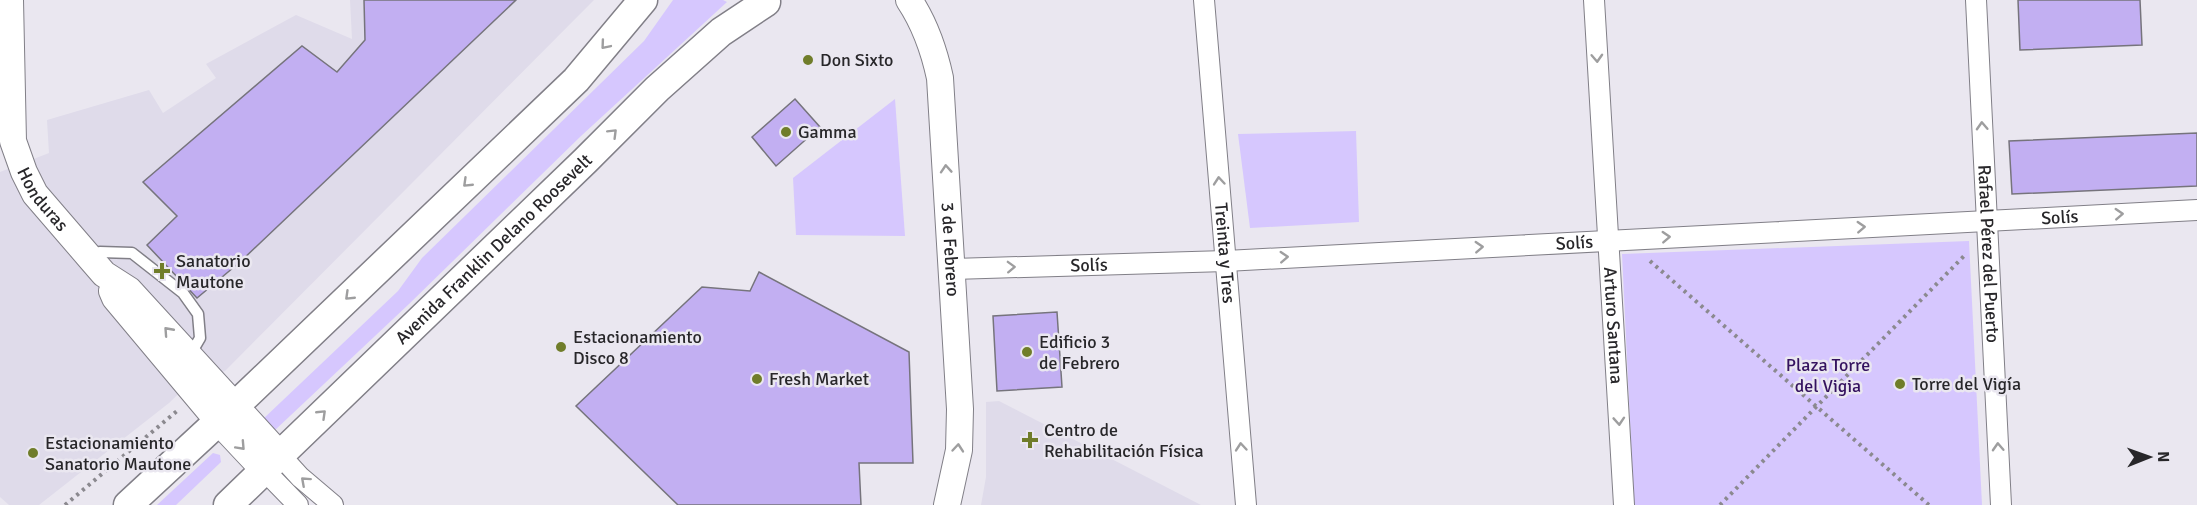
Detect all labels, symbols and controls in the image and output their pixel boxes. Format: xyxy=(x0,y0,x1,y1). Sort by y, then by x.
one-way arrow xyxy=(601,38,612,49)
place label: Don Sixto xyxy=(820,49,893,71)
marker: Don Sixto xyxy=(801,53,815,67)
one-way arrow xyxy=(1591,54,1604,63)
place label: Gamma xyxy=(798,121,857,143)
one-way arrow xyxy=(1975,121,1988,130)
marker: Gamma xyxy=(779,125,793,139)
one-way arrow xyxy=(606,129,617,140)
street label: Avenida Franklin Delano Roosevelt xyxy=(391,149,597,349)
street label: Honduras xyxy=(12,163,73,236)
street label: Rafael Pérez del Puerto xyxy=(1973,164,2004,343)
one-way arrow xyxy=(940,165,953,174)
one-way arrow xyxy=(464,175,475,186)
one-way arrow xyxy=(1213,177,1226,186)
street label: 3 de Febrero xyxy=(937,201,964,297)
street label: Treinta y Tres xyxy=(1210,202,1240,304)
street label: Solís xyxy=(2041,205,2079,229)
one-way arrow xyxy=(2114,208,2123,221)
one-way arrow xyxy=(1857,221,1866,234)
one-way arrow xyxy=(1662,230,1671,243)
street label: Solís xyxy=(1555,231,1594,255)
one-way arrow xyxy=(1474,240,1483,253)
place label: Sanatorio Mautone xyxy=(176,250,251,293)
one-way arrow xyxy=(1279,251,1288,264)
street label: Solís xyxy=(1070,253,1108,277)
one-way arrow xyxy=(1007,261,1016,274)
marker: Sanatorio Mautone xyxy=(153,262,171,280)
street label: Arturo Santana xyxy=(1599,266,1628,385)
one-way arrow xyxy=(345,289,355,300)
place label: Estacionamiento Disco 8 xyxy=(573,326,702,369)
one-way arrow xyxy=(164,328,175,338)
place label: Edificio 3 de Febrero xyxy=(1039,331,1120,374)
marker: Estacionamiento Disco 8 xyxy=(554,340,568,354)
marker: Edificio 3 de Febrero xyxy=(1020,345,1034,359)
park label: Plaza Torre del Vigia xyxy=(1786,354,1870,397)
place label: Fresh Market xyxy=(769,368,869,390)
marker: Fresh Market xyxy=(750,372,764,386)
place label: Torre del Vigía xyxy=(1912,373,2021,395)
marker: Torre del Vigía xyxy=(1893,377,1907,391)
one-way arrow xyxy=(315,411,326,422)
one-way arrow xyxy=(1613,416,1626,425)
place label: Centro de Rehabilitación Física xyxy=(1044,419,1204,462)
north arrow xyxy=(2119,427,2179,487)
marker: Centro de Rehabilitación Física xyxy=(1021,431,1039,449)
place label: Estacionamiento Sanatorio Mautone xyxy=(45,432,191,475)
one-way arrow xyxy=(234,439,245,449)
one-way arrow xyxy=(1235,442,1248,451)
one-way arrow xyxy=(1992,442,2005,451)
one-way arrow xyxy=(952,443,965,452)
marker: Estacionamiento Sanatorio Mautone xyxy=(26,446,40,460)
text: N xyxy=(2153,451,2173,462)
one-way arrow xyxy=(302,477,312,488)

